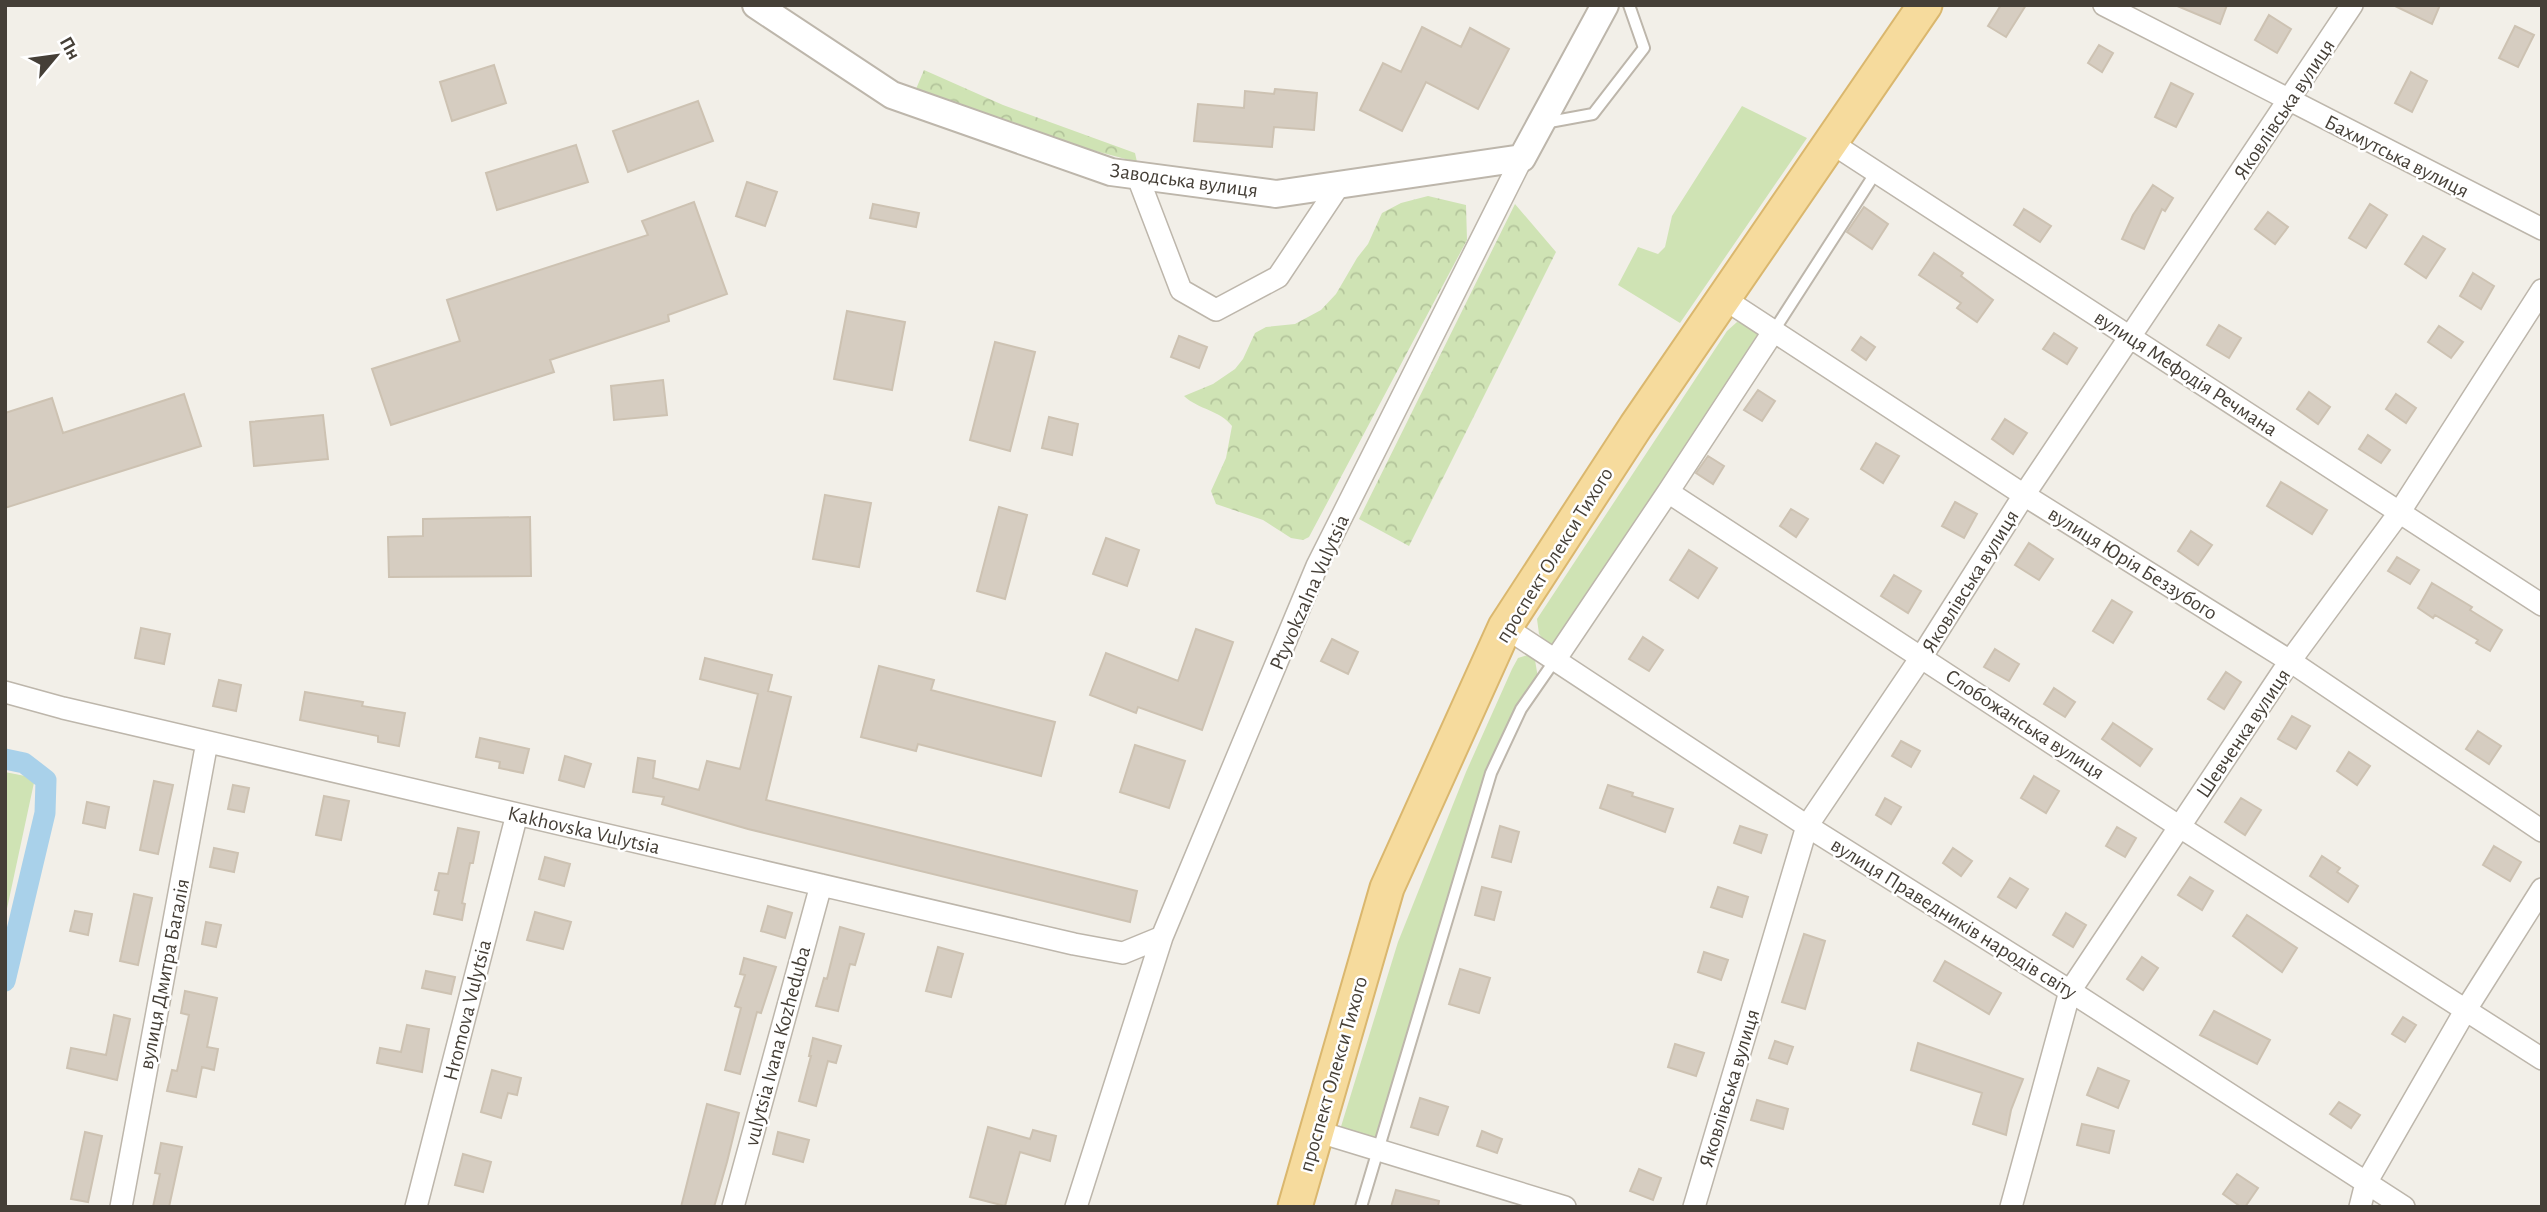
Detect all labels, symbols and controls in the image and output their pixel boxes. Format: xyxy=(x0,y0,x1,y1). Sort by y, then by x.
north arrow xyxy=(21,21,91,91)
text: Пн xyxy=(56,34,83,63)
street label: Яковлівська вулиця xyxy=(2230,35,2339,183)
street label: Бахмутська вулиця xyxy=(2321,111,2472,202)
street label: Заводська вулиця xyxy=(1108,160,1259,201)
street label: вулиця Мефодія Речмана xyxy=(2091,306,2281,441)
street label: проспект Олекси Тихого xyxy=(1492,464,1617,647)
street label: вулиця Юрія Беззубого xyxy=(2044,503,2221,624)
street label: Яковлівська вулиця xyxy=(1918,506,2023,656)
street label: Ptyvokzalna Vulytsia xyxy=(1266,511,1353,673)
street label: Слобожанська вулиця xyxy=(1941,665,2108,784)
street label: Шевченка вулиця xyxy=(2193,665,2294,802)
street label: Kakhovska Vulytsia xyxy=(506,803,662,858)
street label: вулиця Праведників народів світу xyxy=(1827,834,2080,1003)
street label: вулиця Дмитра Багалія xyxy=(136,877,193,1071)
street label: Hromova Vulytsia xyxy=(440,937,495,1083)
street label: vulytsia Ivana Kozheduba xyxy=(741,944,814,1148)
street label: проспект Олекси Тихого xyxy=(1295,974,1371,1174)
street label: Яковлівська вулиця xyxy=(1695,1007,1763,1170)

